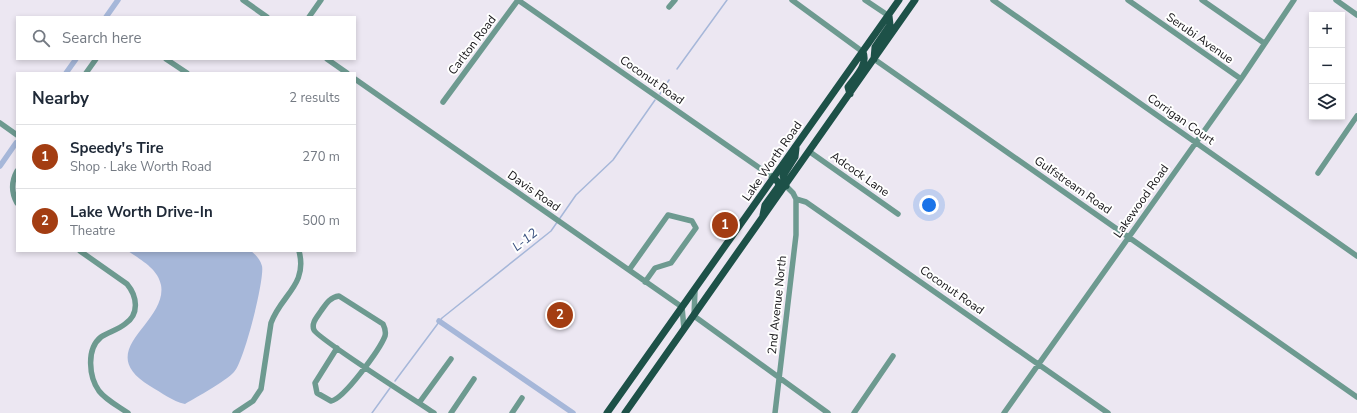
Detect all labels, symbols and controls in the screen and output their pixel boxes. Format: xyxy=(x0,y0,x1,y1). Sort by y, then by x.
street label: Serubi Avenue xyxy=(1163,9,1237,67)
street label: Carlton Road xyxy=(444,12,500,78)
map controls xyxy=(1309,12,1345,120)
button: + xyxy=(1309,12,1345,48)
search box xyxy=(16,16,356,60)
icon: search xyxy=(30,27,52,49)
text: Search here xyxy=(62,28,142,48)
button: − xyxy=(1309,48,1345,84)
street label: Coconut Road xyxy=(617,52,687,108)
button: layers xyxy=(1309,84,1345,120)
text: Nearby xyxy=(32,87,89,110)
text: 2 results xyxy=(289,89,340,107)
street label: Corrigan Court xyxy=(1144,90,1219,149)
street label: Lake Worth Road xyxy=(738,118,806,204)
text: Speedy's Tire xyxy=(70,138,164,158)
text: 1 xyxy=(41,148,49,166)
text: 270 m xyxy=(302,148,340,166)
street label: Adcock Lane xyxy=(827,148,893,200)
street label: Gulfstream Road xyxy=(1031,152,1115,218)
text: Shop · Lake Worth Road xyxy=(70,158,212,176)
street label: Lakewood Road xyxy=(1110,161,1172,241)
street label: Davis Road xyxy=(504,167,564,215)
your location xyxy=(919,195,939,215)
text: Lake Worth Drive-In xyxy=(70,202,213,222)
pin: 1 xyxy=(712,210,738,240)
text: 2 xyxy=(41,212,49,230)
text: 500 m xyxy=(302,212,340,230)
text: Theatre xyxy=(70,222,115,240)
water label: L-12 xyxy=(509,224,542,256)
street label: 2nd Avenue North xyxy=(764,255,790,355)
street label: Coconut Road xyxy=(917,262,987,318)
pin: 2 xyxy=(547,300,573,330)

